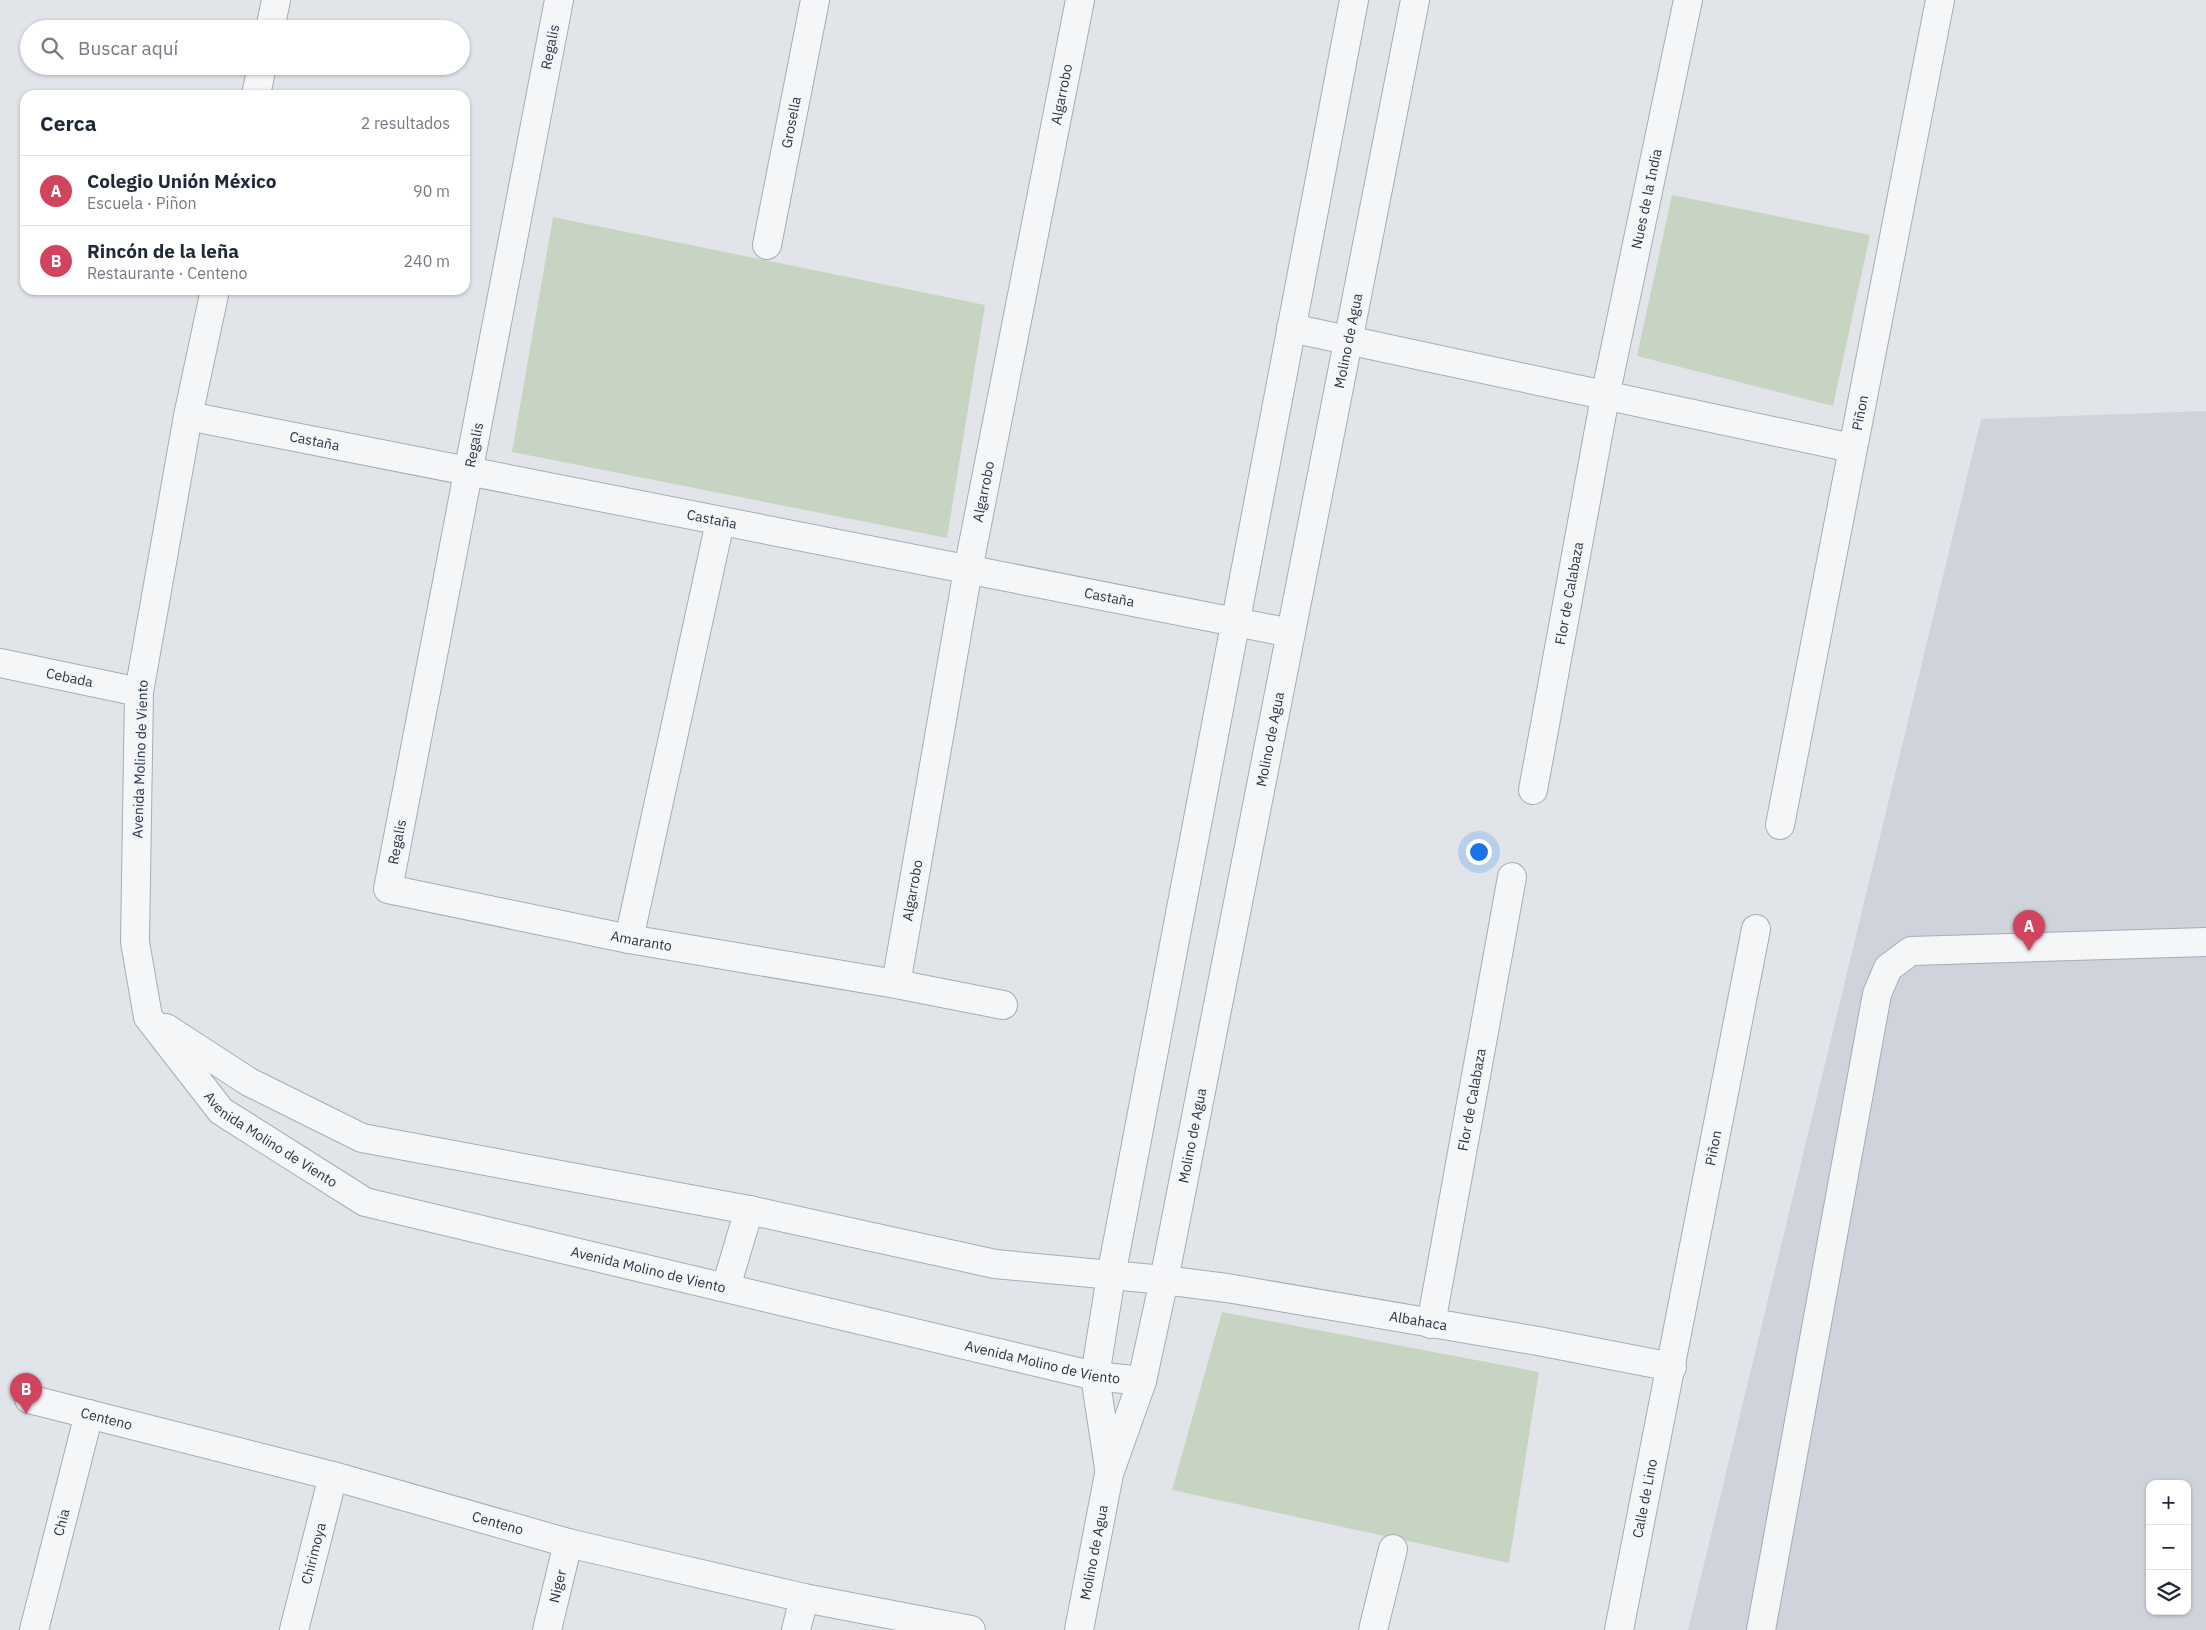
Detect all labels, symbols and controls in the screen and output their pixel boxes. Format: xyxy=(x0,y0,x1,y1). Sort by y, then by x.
search box xyxy=(20,20,470,75)
street label: Regalis xyxy=(537,23,563,71)
icon: search xyxy=(38,34,66,62)
text: Buscar aquí xyxy=(78,36,178,60)
street label: Algarrobo xyxy=(1047,62,1076,126)
street label: Grosella xyxy=(777,94,805,150)
text: Cerca xyxy=(40,109,97,137)
text: 2 resultados xyxy=(361,113,450,133)
street label: Nues de la India xyxy=(1627,147,1666,251)
text: Colegio Unión México xyxy=(87,169,277,193)
text: A xyxy=(51,181,61,201)
text: 90 m xyxy=(413,181,450,201)
text: Escuela · Piñon xyxy=(87,193,197,213)
text: Rincón de la leña xyxy=(87,239,239,263)
text: B xyxy=(51,251,61,271)
text: 240 m xyxy=(403,251,450,271)
text: Restaurante · Centeno xyxy=(87,263,247,283)
street label: Molino de Agua xyxy=(1330,291,1366,390)
street label: Piñon xyxy=(1848,393,1872,432)
street label: Regalis xyxy=(461,421,487,469)
street label: Castaña xyxy=(288,427,342,455)
street label: Algarrobo xyxy=(969,460,998,524)
street label: Castaña xyxy=(685,505,739,533)
street label: Flor de Calabaza xyxy=(1551,540,1587,646)
street label: Castaña xyxy=(1083,584,1136,611)
street label: Cebada xyxy=(44,664,95,691)
street label: Avenida Molino de Viento xyxy=(128,679,152,839)
street label: Molino de Agua xyxy=(1252,690,1288,788)
street label: Regalis xyxy=(384,818,410,866)
your location xyxy=(1466,839,1492,865)
street label: Algarrobo xyxy=(898,858,926,922)
pin: A xyxy=(2013,910,2045,951)
street label: Amaranto xyxy=(609,926,674,955)
street label: Flor de Calabaza xyxy=(1454,1046,1490,1152)
street label: Molino de Agua xyxy=(1174,1086,1211,1185)
street label: Avenida Molino de Viento xyxy=(200,1088,341,1191)
street label: Piñon xyxy=(1701,1129,1725,1167)
street label: Avenida Molino de Viento xyxy=(569,1242,728,1297)
street label: Albahaca xyxy=(1388,1307,1449,1334)
street label: Avenida Molino de Viento xyxy=(963,1336,1121,1388)
pin: B xyxy=(10,1373,42,1414)
street label: Centeno xyxy=(79,1403,134,1434)
street label: Calle de Lino xyxy=(1628,1457,1661,1540)
map controls xyxy=(2146,1480,2191,1615)
button: + xyxy=(2146,1480,2191,1525)
street label: Molino de Agua xyxy=(1076,1503,1112,1602)
street label: Chia xyxy=(49,1506,74,1538)
street label: Centeno xyxy=(470,1507,526,1539)
street label: Chirimoya xyxy=(297,1520,330,1586)
button: − xyxy=(2146,1525,2191,1570)
street label: Niger xyxy=(545,1568,570,1605)
button: layers xyxy=(2146,1570,2191,1615)

